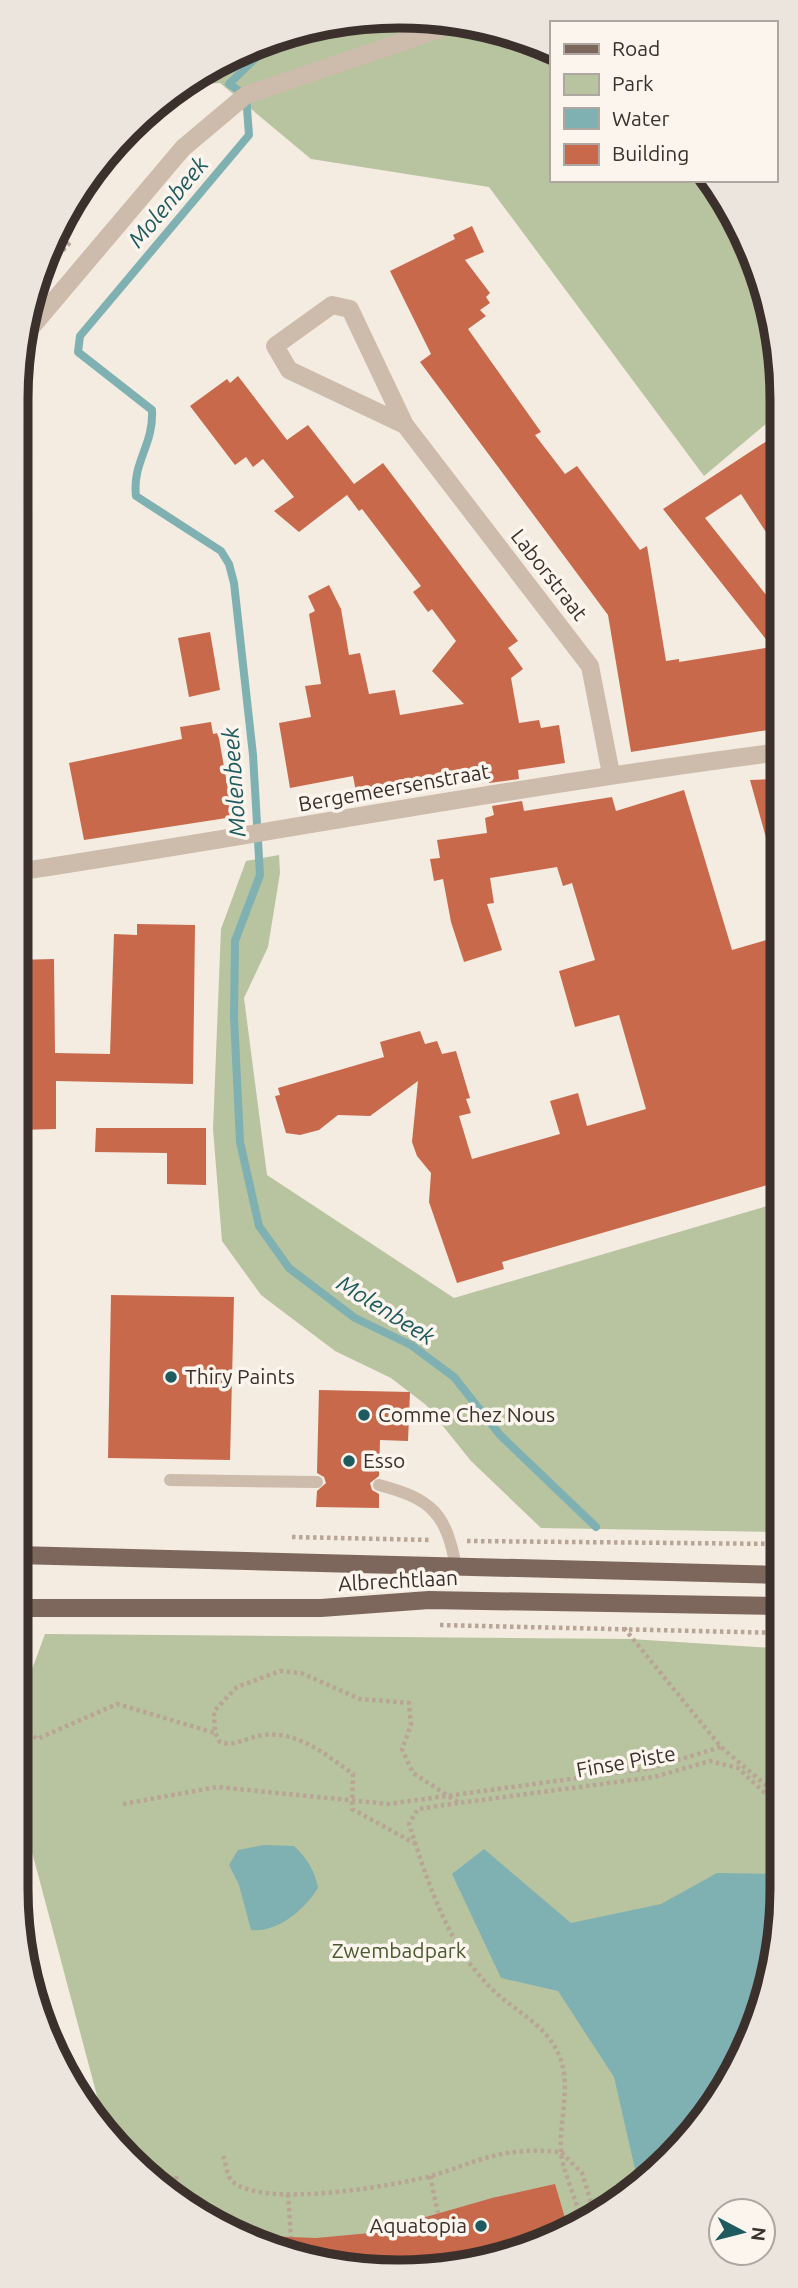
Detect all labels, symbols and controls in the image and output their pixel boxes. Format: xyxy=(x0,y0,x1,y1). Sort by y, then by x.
legend xyxy=(550,21,777,182)
text: Road xyxy=(612,36,660,60)
text: Park xyxy=(612,71,654,95)
text: Water xyxy=(612,106,670,130)
text: Building xyxy=(612,141,689,165)
water label: Molenbeek xyxy=(123,151,213,252)
street label: Laborstraat xyxy=(507,524,593,625)
water label: Molenbeek xyxy=(217,726,250,838)
street label: Bergemeersenstraat xyxy=(296,758,491,816)
water label: Molenbeek xyxy=(333,1270,440,1349)
place label: Thiry Paints xyxy=(185,1364,295,1388)
marker: Thiry Paints xyxy=(163,1369,179,1385)
place label: Comme Chez Nous xyxy=(378,1402,555,1426)
marker: Comme Chez Nous xyxy=(356,1407,372,1423)
place label: Esso xyxy=(363,1448,405,1472)
marker: Esso xyxy=(341,1453,357,1469)
street label: Albrechtlaan xyxy=(337,1565,459,1595)
street label: Finse Piste xyxy=(574,1740,677,1782)
park label: Zwembadpark xyxy=(332,1938,467,1962)
north arrow xyxy=(707,2197,777,2267)
place label: Aquatopia xyxy=(370,2213,467,2237)
marker: Aquatopia xyxy=(473,2218,489,2234)
text: N xyxy=(747,2226,771,2242)

